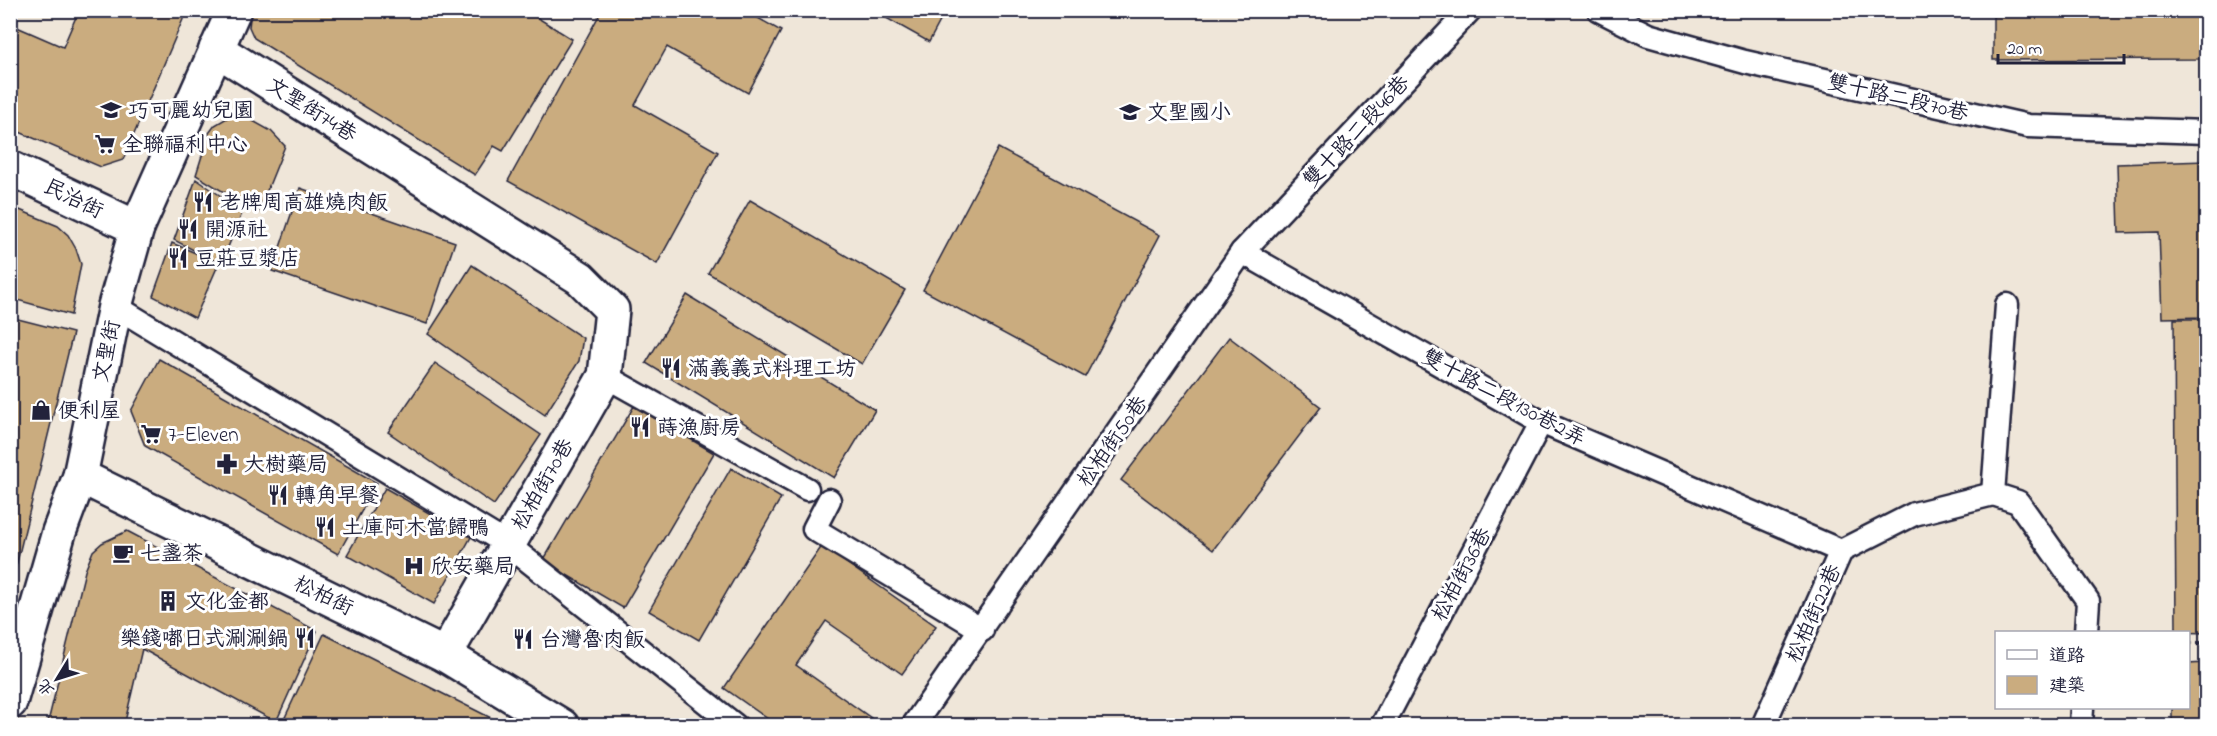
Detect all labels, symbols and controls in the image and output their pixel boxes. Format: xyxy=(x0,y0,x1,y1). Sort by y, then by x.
scale bar xyxy=(1998,27,2124,65)
text: 20 m xyxy=(2007,37,2042,63)
street label: 雙十路二段70巷 xyxy=(1824,68,1971,130)
street label: 雙十路二段46巷 xyxy=(1297,70,1418,195)
street label: 文聖街74巷 xyxy=(260,71,362,150)
place label: 巧可麗幼兒園 xyxy=(128,97,254,127)
school or university icon: 巧可麗幼兒園 xyxy=(99,98,123,122)
place label: 文聖國小 xyxy=(1147,99,1231,129)
school or university icon: 文聖國小 xyxy=(1118,100,1142,124)
place label: 全聯福利中心 xyxy=(122,131,248,161)
supermarket icon: 全聯福利中心 xyxy=(93,132,117,156)
street label: 民治街 xyxy=(38,173,108,227)
place label: 老牌周高雄燒肉飯 xyxy=(220,189,388,219)
restaurant icon: 老牌周高雄燒肉飯 xyxy=(191,190,215,214)
place label: 開源社 xyxy=(205,216,268,246)
restaurant icon: 開源社 xyxy=(176,217,200,241)
place label: 豆莊豆漿店 xyxy=(195,245,300,275)
restaurant icon: 豆莊豆漿店 xyxy=(166,246,190,270)
street label: 文聖街 xyxy=(87,317,129,385)
street label: 雙十路二段130巷2弄 xyxy=(1416,343,1590,455)
place label: 滿義義式料理工坊 xyxy=(688,355,856,385)
restaurant icon: 滿義義式料理工坊 xyxy=(659,356,683,380)
street label: 松柏街50巷 xyxy=(1071,390,1156,494)
place label: 便利屋 xyxy=(58,397,121,427)
shop icon: 便利屋 xyxy=(29,398,53,422)
place label: 蒔漁廚房 xyxy=(657,414,741,444)
restaurant icon: 蒔漁廚房 xyxy=(628,415,652,439)
place label: 7-Eleven xyxy=(168,421,239,451)
supermarket icon: 7-Eleven xyxy=(139,422,163,446)
street label: 松柏街70巷 xyxy=(505,433,582,537)
place label: 大樹藥局 xyxy=(244,451,328,481)
pharmacy icon: 大樹藥局 xyxy=(215,452,239,476)
place label: 轉角早餐 xyxy=(295,482,379,512)
restaurant icon: 轉角早餐 xyxy=(266,483,290,507)
place label: 土庫阿木當歸鴨 xyxy=(342,514,489,544)
restaurant icon: 土庫阿木當歸鴨 xyxy=(313,515,337,539)
street label: 松柏街36巷 xyxy=(1426,523,1500,627)
place label: 七盞茶 xyxy=(140,540,203,570)
cafe icon: 七盞茶 xyxy=(111,541,135,565)
place label: 欣安藥局 xyxy=(431,553,515,583)
hospital icon: 欣安藥局 xyxy=(402,554,426,578)
street label: 松柏街22巷 xyxy=(1780,560,1850,668)
street label: 松柏街 xyxy=(288,570,358,624)
place label: 文化金都 xyxy=(185,588,269,618)
building icon: 文化金都 xyxy=(156,589,180,613)
place label: 樂錢嘟日式涮涮鍋 xyxy=(120,625,288,655)
restaurant icon: 樂錢嘟日式涮涮鍋 xyxy=(293,626,317,650)
place label: 台灣魯肉飯 xyxy=(540,626,645,656)
restaurant icon: 台灣魯肉飯 xyxy=(511,627,535,651)
legend xyxy=(1995,631,2190,709)
text: 道路 xyxy=(2049,644,2085,670)
north arrow xyxy=(27,649,87,709)
text: 北 xyxy=(32,673,61,701)
text: 建築 xyxy=(2049,674,2085,700)

